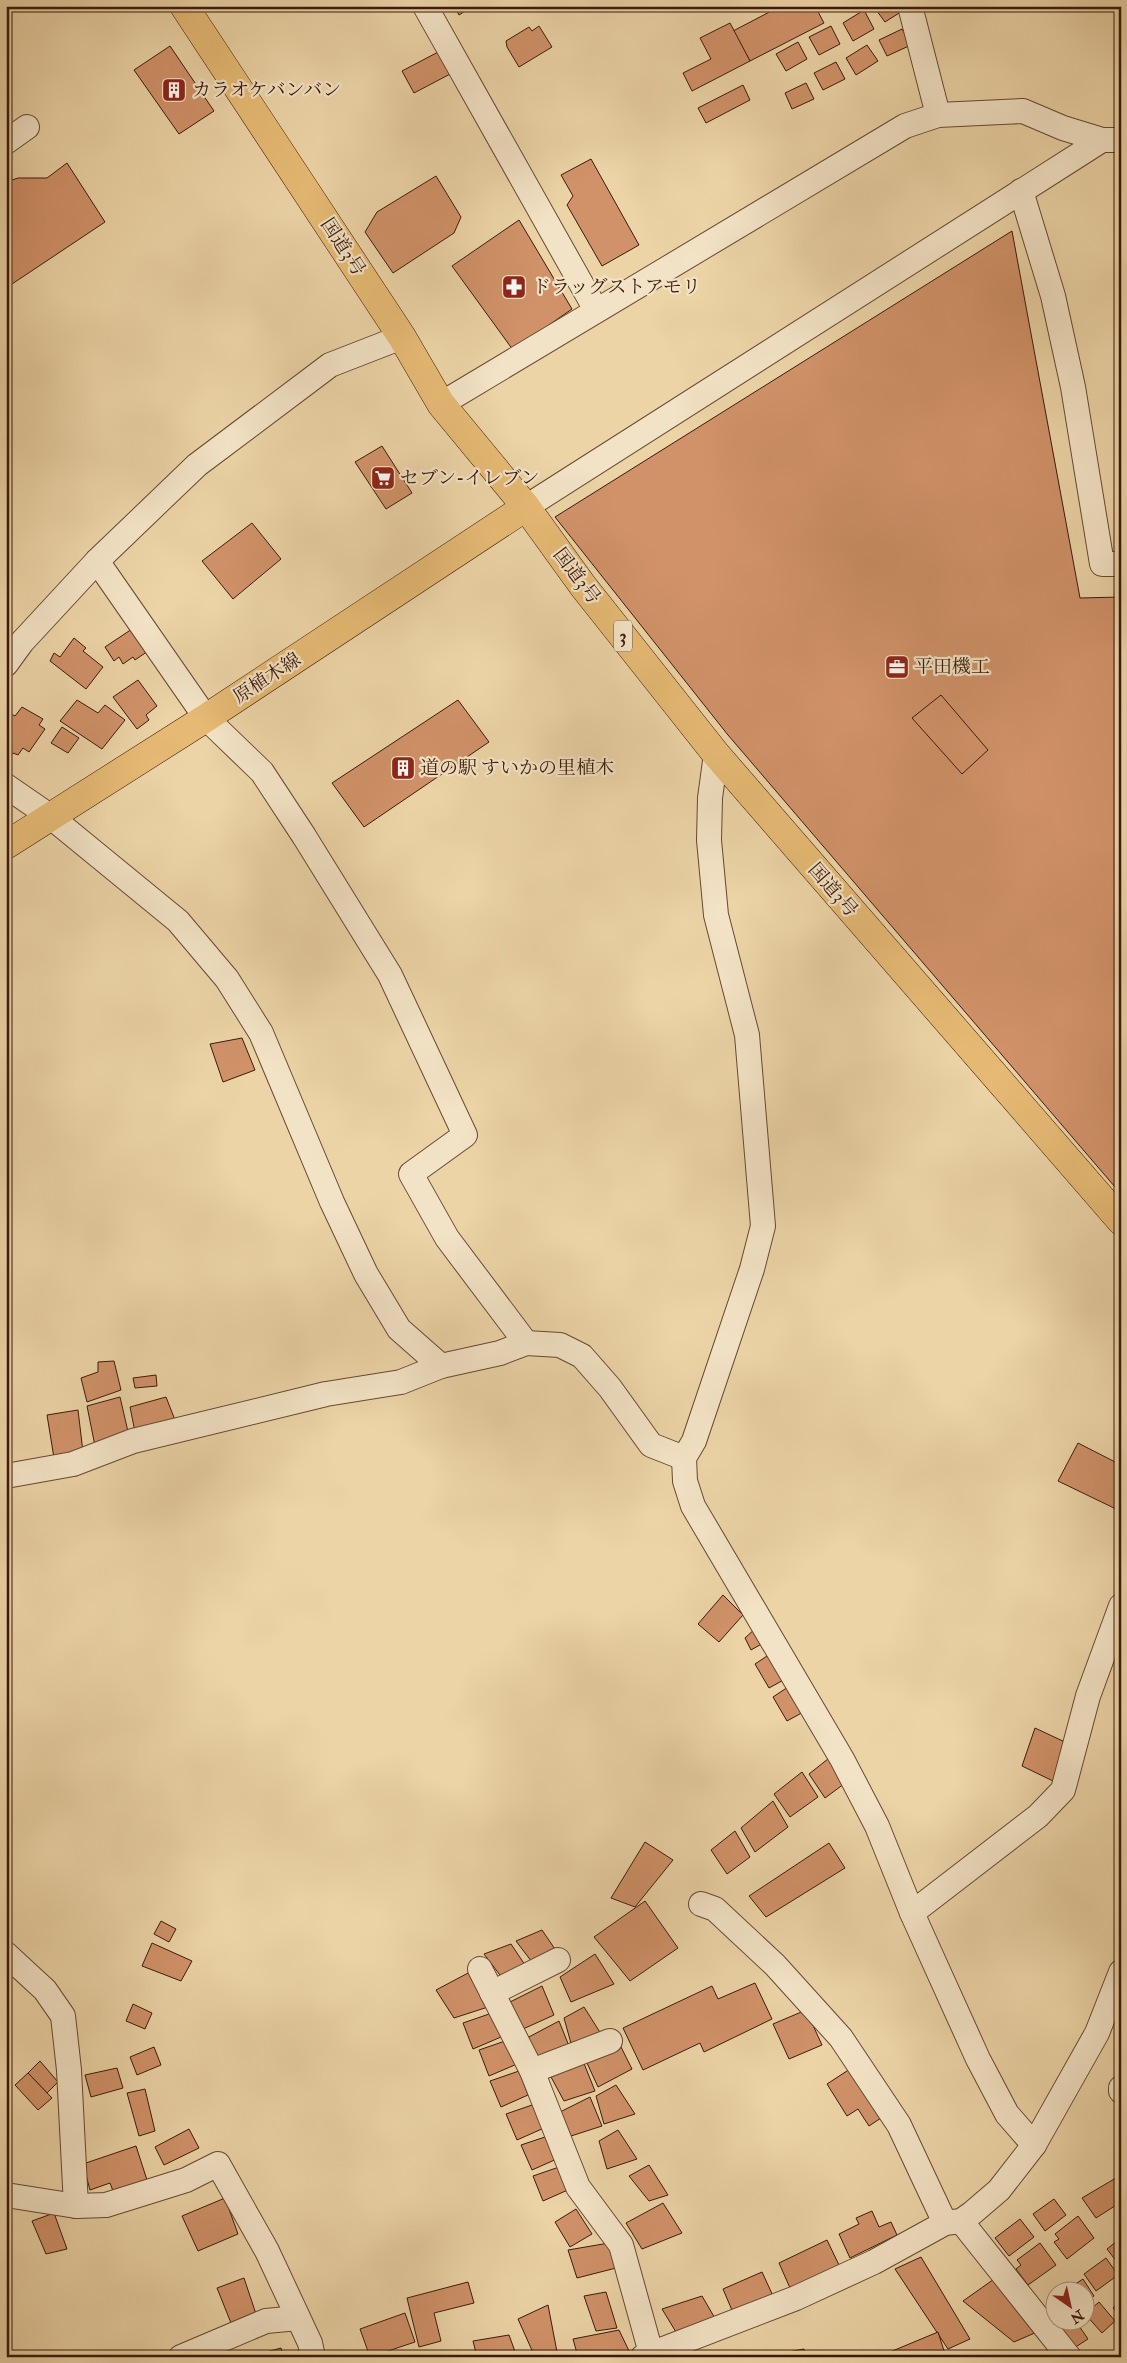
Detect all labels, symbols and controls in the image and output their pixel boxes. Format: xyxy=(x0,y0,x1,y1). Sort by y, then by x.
building icon: カラオケバンバン xyxy=(161,77,187,103)
place label: カラオケバンバン xyxy=(192,78,341,102)
street label: 国道3号 xyxy=(315,214,371,280)
pharmacy icon: ドラッグストアモリ xyxy=(501,274,527,300)
place label: ドラッグストアモリ xyxy=(532,275,701,299)
supermarket icon: セブン-イレブン xyxy=(370,465,396,491)
place label: セブン-イレブン xyxy=(400,466,540,490)
street label: 国道3号 xyxy=(548,543,606,609)
road number: 3 xyxy=(614,620,632,652)
street label: 原植木線 xyxy=(229,647,305,709)
office icon: 平田機工 xyxy=(884,654,910,680)
place label: 平田機工 xyxy=(914,655,990,679)
building icon: 道の駅 すいかの里植木 xyxy=(390,755,416,781)
place label: 道の駅 すいかの里植木 xyxy=(420,756,614,780)
street label: 国道3号 xyxy=(803,858,863,922)
north arrow xyxy=(1044,2280,1094,2330)
text: N xyxy=(1067,2305,1088,2327)

